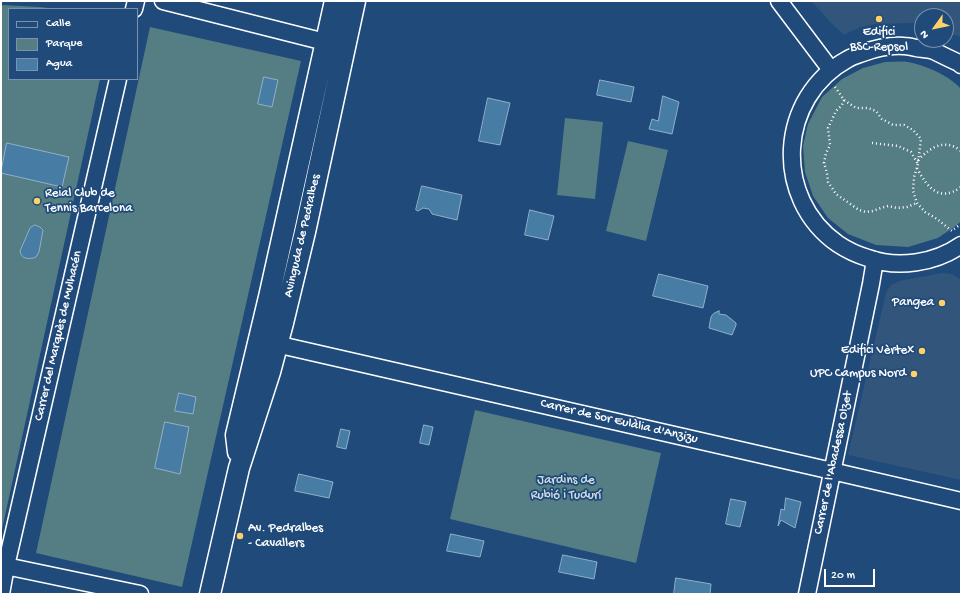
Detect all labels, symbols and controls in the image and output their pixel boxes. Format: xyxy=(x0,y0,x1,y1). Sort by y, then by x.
legend xyxy=(8,8,138,80)
north arrow xyxy=(914,8,954,48)
marker: Edifici BSC-Repsol xyxy=(874,14,884,24)
text: Calle xyxy=(46,17,71,31)
place label: Edifici BSC-Repsol xyxy=(850,25,908,56)
text: N xyxy=(918,28,932,40)
text: Parque xyxy=(46,37,83,51)
text: Agua xyxy=(46,57,72,71)
street label: Avinguda de Pedralbes xyxy=(281,173,325,299)
place label: Reial Club de Tennis Barcelona xyxy=(45,186,132,217)
marker: Reial Club de Tennis Barcelona xyxy=(32,196,42,206)
street label: Carrer del Marquès de Mulhacén xyxy=(32,249,86,423)
place label: Pangea xyxy=(892,295,934,311)
marker: Pangea xyxy=(937,298,947,308)
place label: Edifici Vèrtex xyxy=(841,343,914,359)
marker: Edifici Vèrtex xyxy=(917,346,927,356)
place label: UPC Campus Nord xyxy=(810,366,906,382)
marker: UPC Campus Nord xyxy=(909,369,919,379)
street label: Carrer de l'Abadessa Olzet xyxy=(811,390,857,536)
street label: Carrer de Sor Eulàlia d'Anzizu xyxy=(539,396,699,448)
park label: Jardins de Rubió i Tudurí xyxy=(531,473,601,504)
place label: Av. Pedralbes - Cavallers xyxy=(248,521,323,552)
marker: Av. Pedralbes - Cavallers xyxy=(235,531,245,541)
scale bar xyxy=(826,561,877,587)
text: 20 m xyxy=(831,569,855,583)

